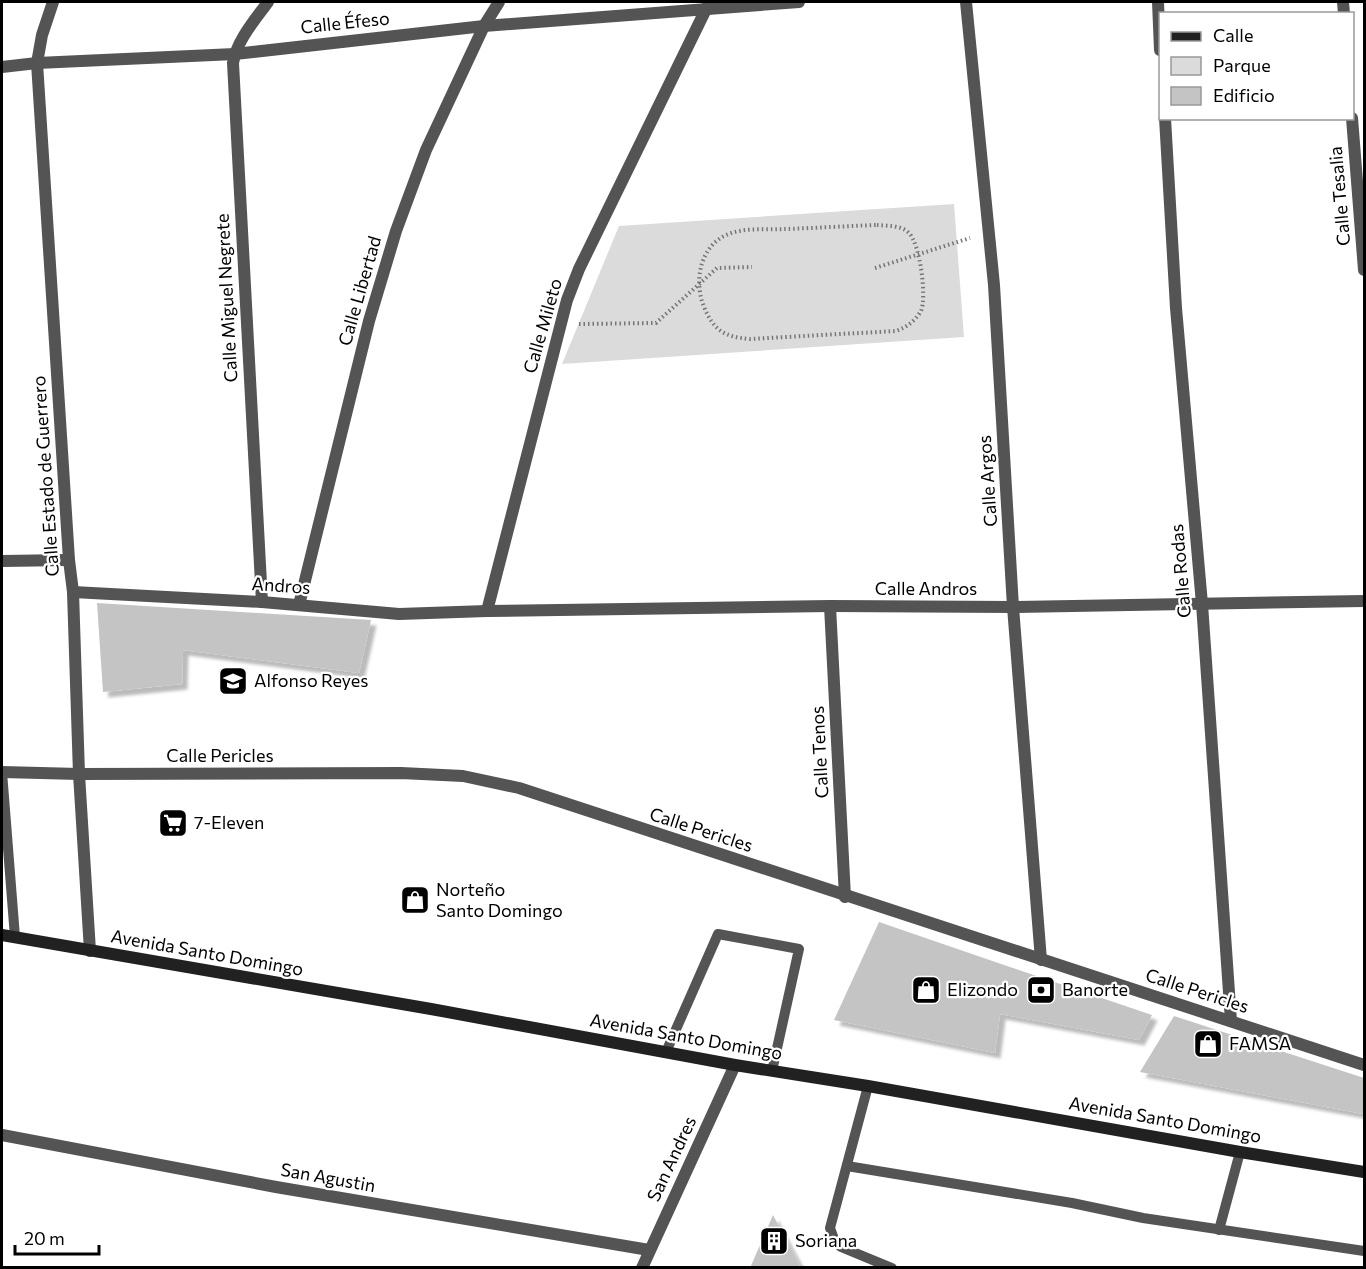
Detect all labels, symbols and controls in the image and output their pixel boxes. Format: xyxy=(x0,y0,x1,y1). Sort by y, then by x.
street label: Calle Éfeso xyxy=(299,6,391,38)
legend xyxy=(1159,12,1354,120)
text: Calle xyxy=(1213,24,1253,46)
text: Parque xyxy=(1213,54,1271,76)
text: Edificio xyxy=(1213,84,1275,106)
street label: Calle Tesalia xyxy=(1324,145,1354,247)
street label: Calle Miguel Negrete xyxy=(211,213,241,383)
street label: Calle Libertad xyxy=(333,233,385,348)
street label: Calle Mileto xyxy=(518,276,566,376)
street label: Calle Estado de Guerrero xyxy=(27,375,63,577)
street label: Calle Argos xyxy=(973,435,1001,528)
street label: Calle Rodas xyxy=(1165,523,1195,619)
street label: Andros xyxy=(251,572,311,598)
street label: Calle Andros xyxy=(875,577,977,599)
school or university icon: Alfonso Reyes xyxy=(217,665,249,697)
place label: Alfonso Reyes xyxy=(254,669,369,691)
street label: Calle Tenos xyxy=(806,705,832,799)
street label: Calle Pericles xyxy=(166,744,274,766)
street label: Calle Pericles xyxy=(647,802,756,856)
supermarket icon: 7-Eleven xyxy=(157,807,189,839)
place label: 7-Eleven xyxy=(194,811,264,833)
place label: Norteño Santo Domingo xyxy=(436,878,563,921)
shop icon: Norteño Santo Domingo xyxy=(399,884,431,916)
street label: Avenida Santo Domingo xyxy=(109,924,305,980)
street label: Calle Pericles xyxy=(1143,963,1252,1017)
shop icon: Elizondo xyxy=(910,974,942,1006)
bank icon: Banorte xyxy=(1025,974,1057,1006)
place label: Elizondo xyxy=(947,978,1018,1000)
place label: Banorte xyxy=(1062,978,1128,1000)
street label: Avenida Santo Domingo xyxy=(588,1008,784,1064)
shop icon: FAMSA xyxy=(1192,1028,1224,1060)
place label: FAMSA xyxy=(1229,1032,1291,1054)
street label: Avenida Santo Domingo xyxy=(1067,1091,1263,1147)
street label: San Andres xyxy=(642,1112,700,1205)
street label: San Agustin xyxy=(279,1158,377,1196)
scale bar xyxy=(15,1218,99,1256)
building icon: Soriana xyxy=(758,1225,790,1257)
text: 20 m xyxy=(24,1227,65,1249)
place label: Soriana xyxy=(795,1229,857,1251)

